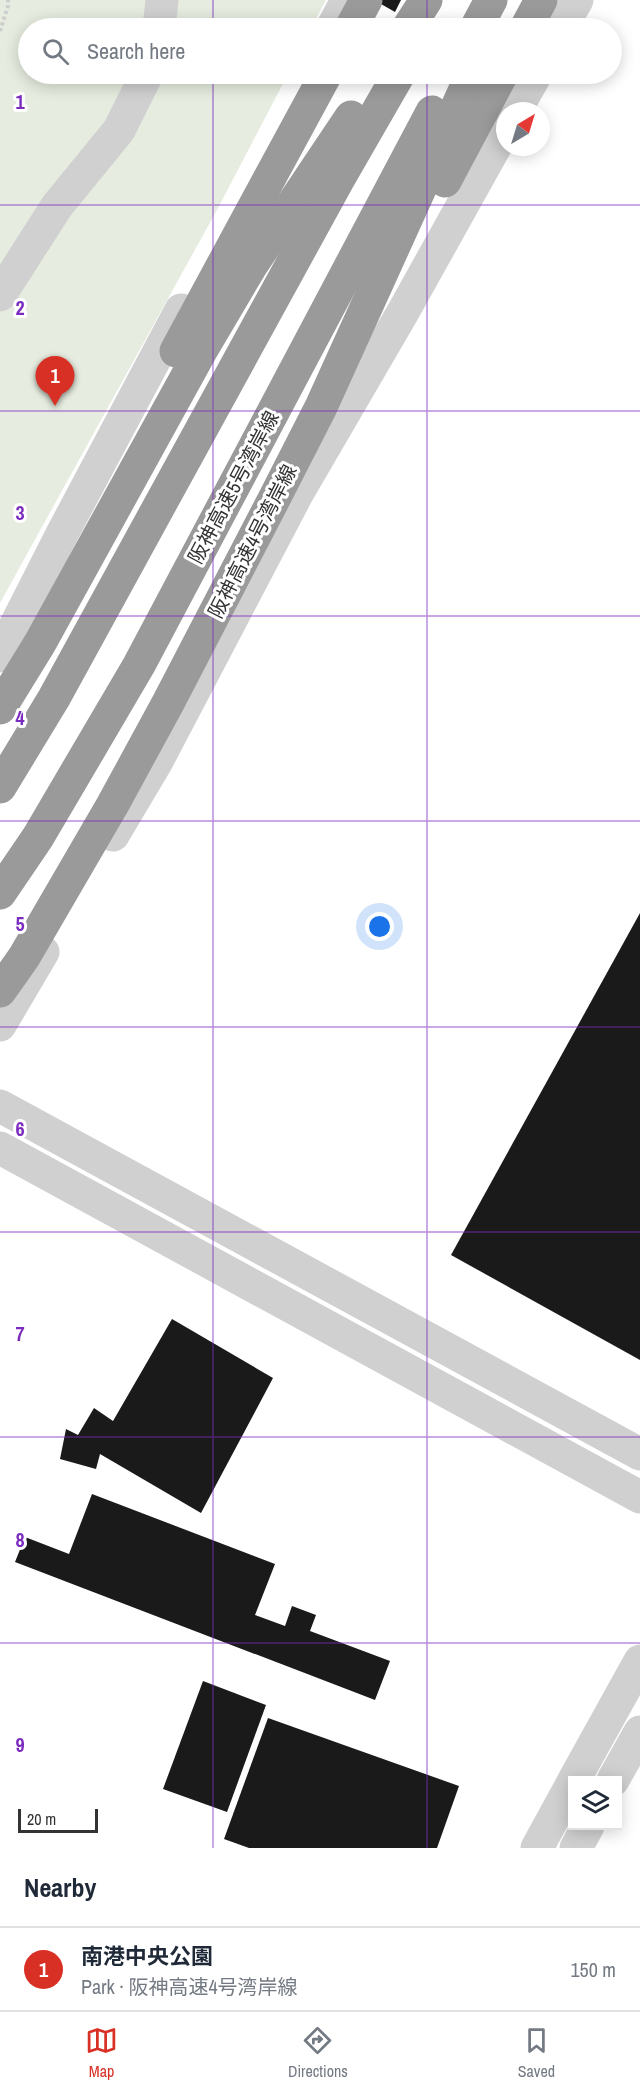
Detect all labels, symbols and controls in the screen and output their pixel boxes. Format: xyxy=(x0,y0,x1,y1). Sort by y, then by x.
search box xyxy=(18,18,622,84)
icon: search xyxy=(39,35,72,68)
text: Search here xyxy=(87,36,185,66)
text: 1 xyxy=(15,88,25,115)
north arrow xyxy=(496,102,550,156)
text: 2 xyxy=(15,294,25,321)
pin: 1 xyxy=(36,356,74,406)
street label: 阪神高速5号湾岸線 xyxy=(181,406,285,568)
street label: 阪神高速4号湾岸線 xyxy=(202,460,302,622)
text: 3 xyxy=(15,499,25,526)
text: 4 xyxy=(15,704,25,731)
text: 5 xyxy=(15,910,25,937)
your location xyxy=(365,912,394,941)
text: 6 xyxy=(15,1115,25,1142)
text: 7 xyxy=(15,1320,25,1347)
text: 8 xyxy=(15,1526,25,1553)
text: 9 xyxy=(15,1731,25,1758)
map controls xyxy=(568,1776,622,1830)
button: layers xyxy=(568,1776,622,1830)
scale bar xyxy=(18,1806,98,1834)
text: 20 m xyxy=(27,1808,56,1830)
text: Nearby xyxy=(24,1870,96,1905)
text: 南港中央公園 xyxy=(81,1941,213,1971)
text: 1 xyxy=(39,1956,48,1983)
text: 150 m xyxy=(570,1956,616,1983)
text: Park · 阪神高速4号湾岸線 xyxy=(81,1973,298,2000)
tab: Map xyxy=(85,2024,118,2082)
tab: Directions xyxy=(288,2024,348,2082)
tab: Saved xyxy=(518,2024,555,2082)

